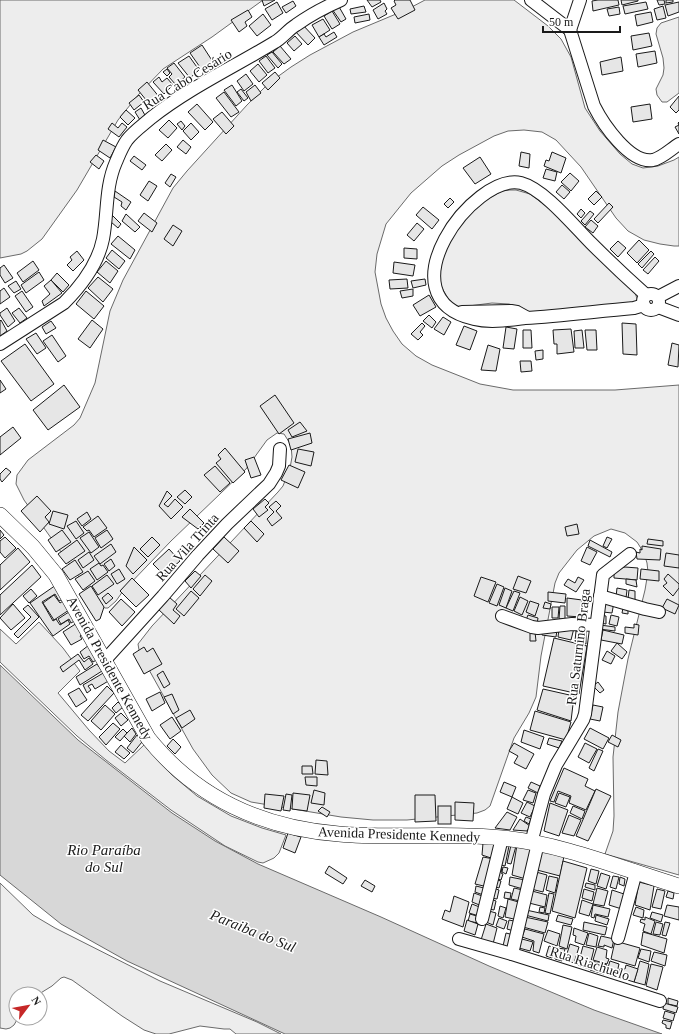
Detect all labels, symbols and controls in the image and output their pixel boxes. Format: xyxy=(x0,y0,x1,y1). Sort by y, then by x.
scale bar xyxy=(543,8,620,34)
text: 50 m xyxy=(549,15,574,29)
street label: Rua Cabo Cesário xyxy=(140,46,234,113)
street label: Rua Vila Trinta xyxy=(153,510,222,584)
street label: Rua Saturnino Braga xyxy=(564,587,593,706)
street label: Avenida Presidente Kennedy xyxy=(64,594,155,743)
street label: Avenida Presidente Kennedy xyxy=(318,824,480,845)
water label: Rio Paraíba do Sul xyxy=(66,842,141,875)
water label: Paraiba do Sul xyxy=(207,906,298,955)
street label: Rua Riachuelo xyxy=(548,944,632,983)
north arrow xyxy=(8,986,48,1026)
text: N xyxy=(29,994,44,1007)

